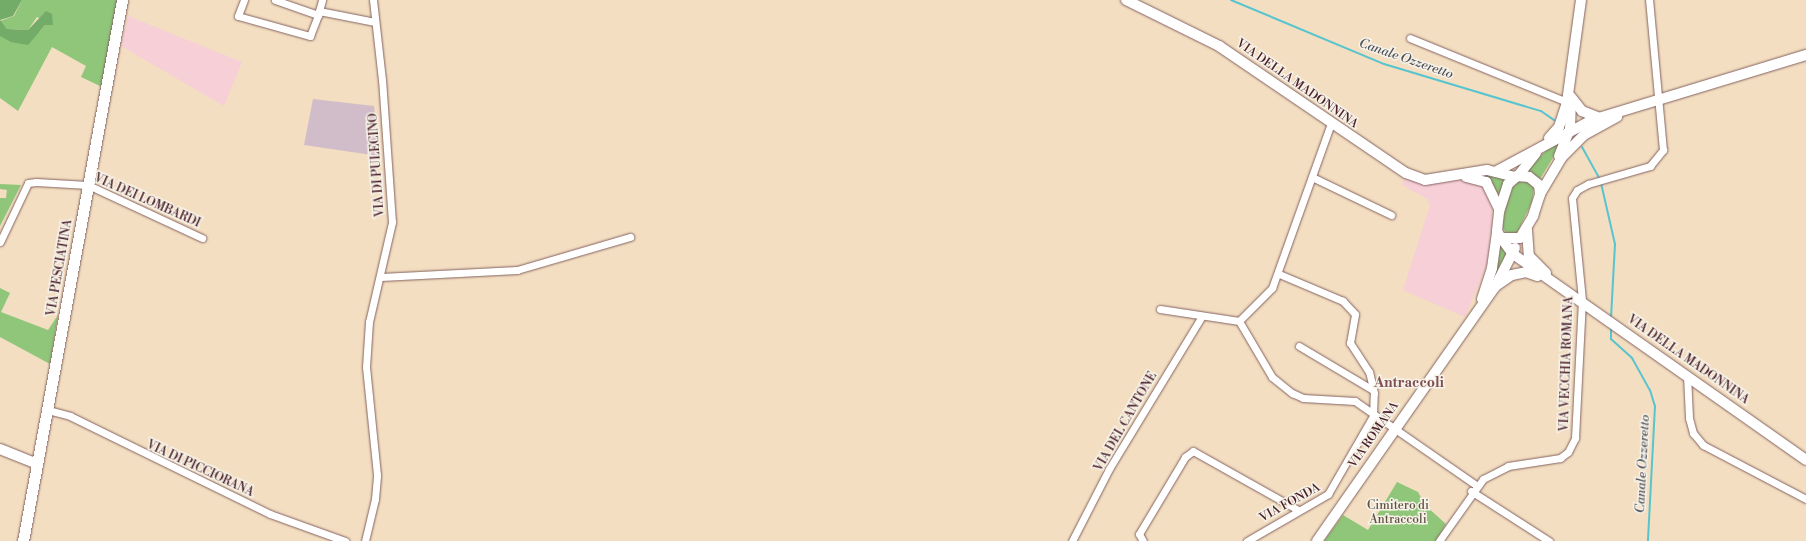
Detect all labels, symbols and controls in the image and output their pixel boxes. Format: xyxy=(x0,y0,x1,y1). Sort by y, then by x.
street label: VIA DELLA MADONNINA xyxy=(1233,36,1361,132)
water label: Canale Ozzeretto xyxy=(1357,36,1455,82)
street label: VIA DI PULECINO xyxy=(366,113,388,217)
street label: VIA DEI LOMBARDI xyxy=(92,171,202,231)
street label: VIA PESCIATINA xyxy=(44,218,76,318)
street label: VIA VECCHIA ROMANA xyxy=(1557,296,1577,432)
street label: VIA DELLA MADONNINA xyxy=(1624,312,1752,408)
street label: VIA DEL CANTONE xyxy=(1092,370,1160,474)
district label: Antraccoli xyxy=(1374,375,1444,391)
street label: VIA ROMANA xyxy=(1346,399,1402,471)
water label: Canale Ozzeretto xyxy=(1633,414,1653,514)
street label: VIA DI PICCIORANA xyxy=(144,438,256,500)
street label: VIA FONDA xyxy=(1257,481,1323,525)
park label: Cimitero di Antraccoli xyxy=(1367,499,1429,527)

